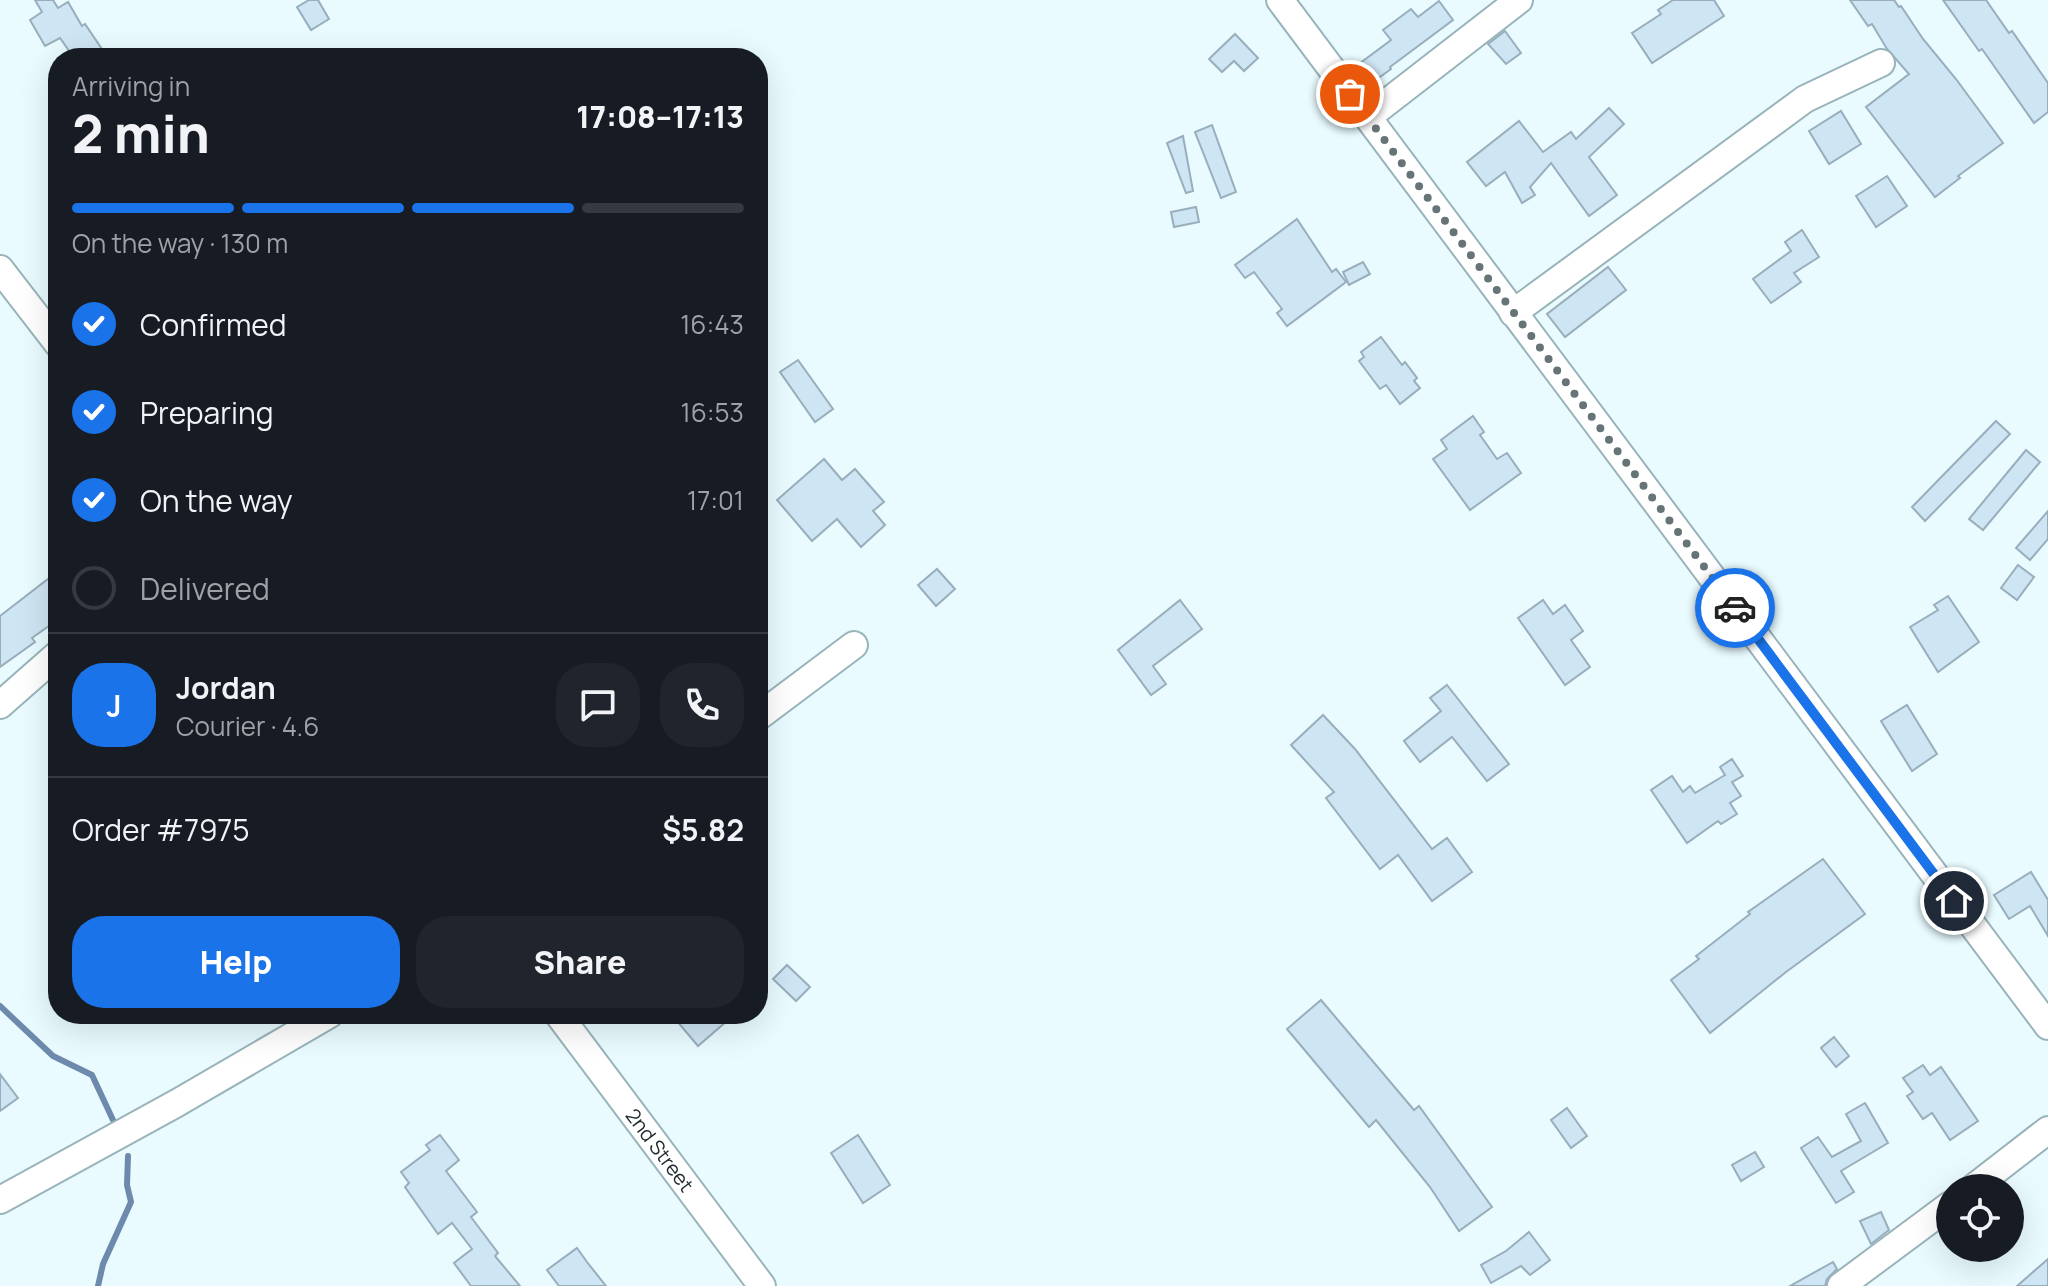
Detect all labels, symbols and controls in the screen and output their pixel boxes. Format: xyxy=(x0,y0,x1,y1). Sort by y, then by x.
pin xyxy=(1316,60,1384,128)
text: Arriving in xyxy=(72,68,190,104)
icon: bag xyxy=(1328,72,1372,116)
text: 17:08–17:13 xyxy=(576,96,744,137)
text: 2 min xyxy=(72,98,210,169)
text: On the way · 130 m xyxy=(72,225,288,261)
icon: check xyxy=(72,302,116,346)
text: Confirmed xyxy=(140,304,287,345)
text: 16:43 xyxy=(680,306,744,342)
icon: check xyxy=(72,390,116,434)
text: Preparing xyxy=(140,392,274,433)
text: 16:53 xyxy=(681,394,744,430)
icon: check xyxy=(72,478,116,522)
text: On the way xyxy=(140,480,293,521)
text: 17:01 xyxy=(687,482,744,518)
text: Delivered xyxy=(140,568,270,609)
courier xyxy=(1695,568,1775,648)
icon: car xyxy=(1713,586,1757,630)
button: chat xyxy=(556,663,640,747)
button: phone xyxy=(660,663,744,747)
text: Jordan xyxy=(176,667,276,708)
text: J xyxy=(106,685,122,726)
text: Courier · 4.6 xyxy=(176,708,319,744)
text: Order #7975 xyxy=(72,809,250,850)
text: $5.82 xyxy=(662,809,744,850)
pin xyxy=(1920,867,1988,935)
icon: home xyxy=(1932,879,1976,923)
button: Help xyxy=(72,916,400,1008)
button: Share xyxy=(416,916,744,1008)
street label: 2nd Street xyxy=(620,1103,700,1197)
map controls xyxy=(1936,1174,2024,1262)
button: locate xyxy=(1936,1174,2024,1262)

